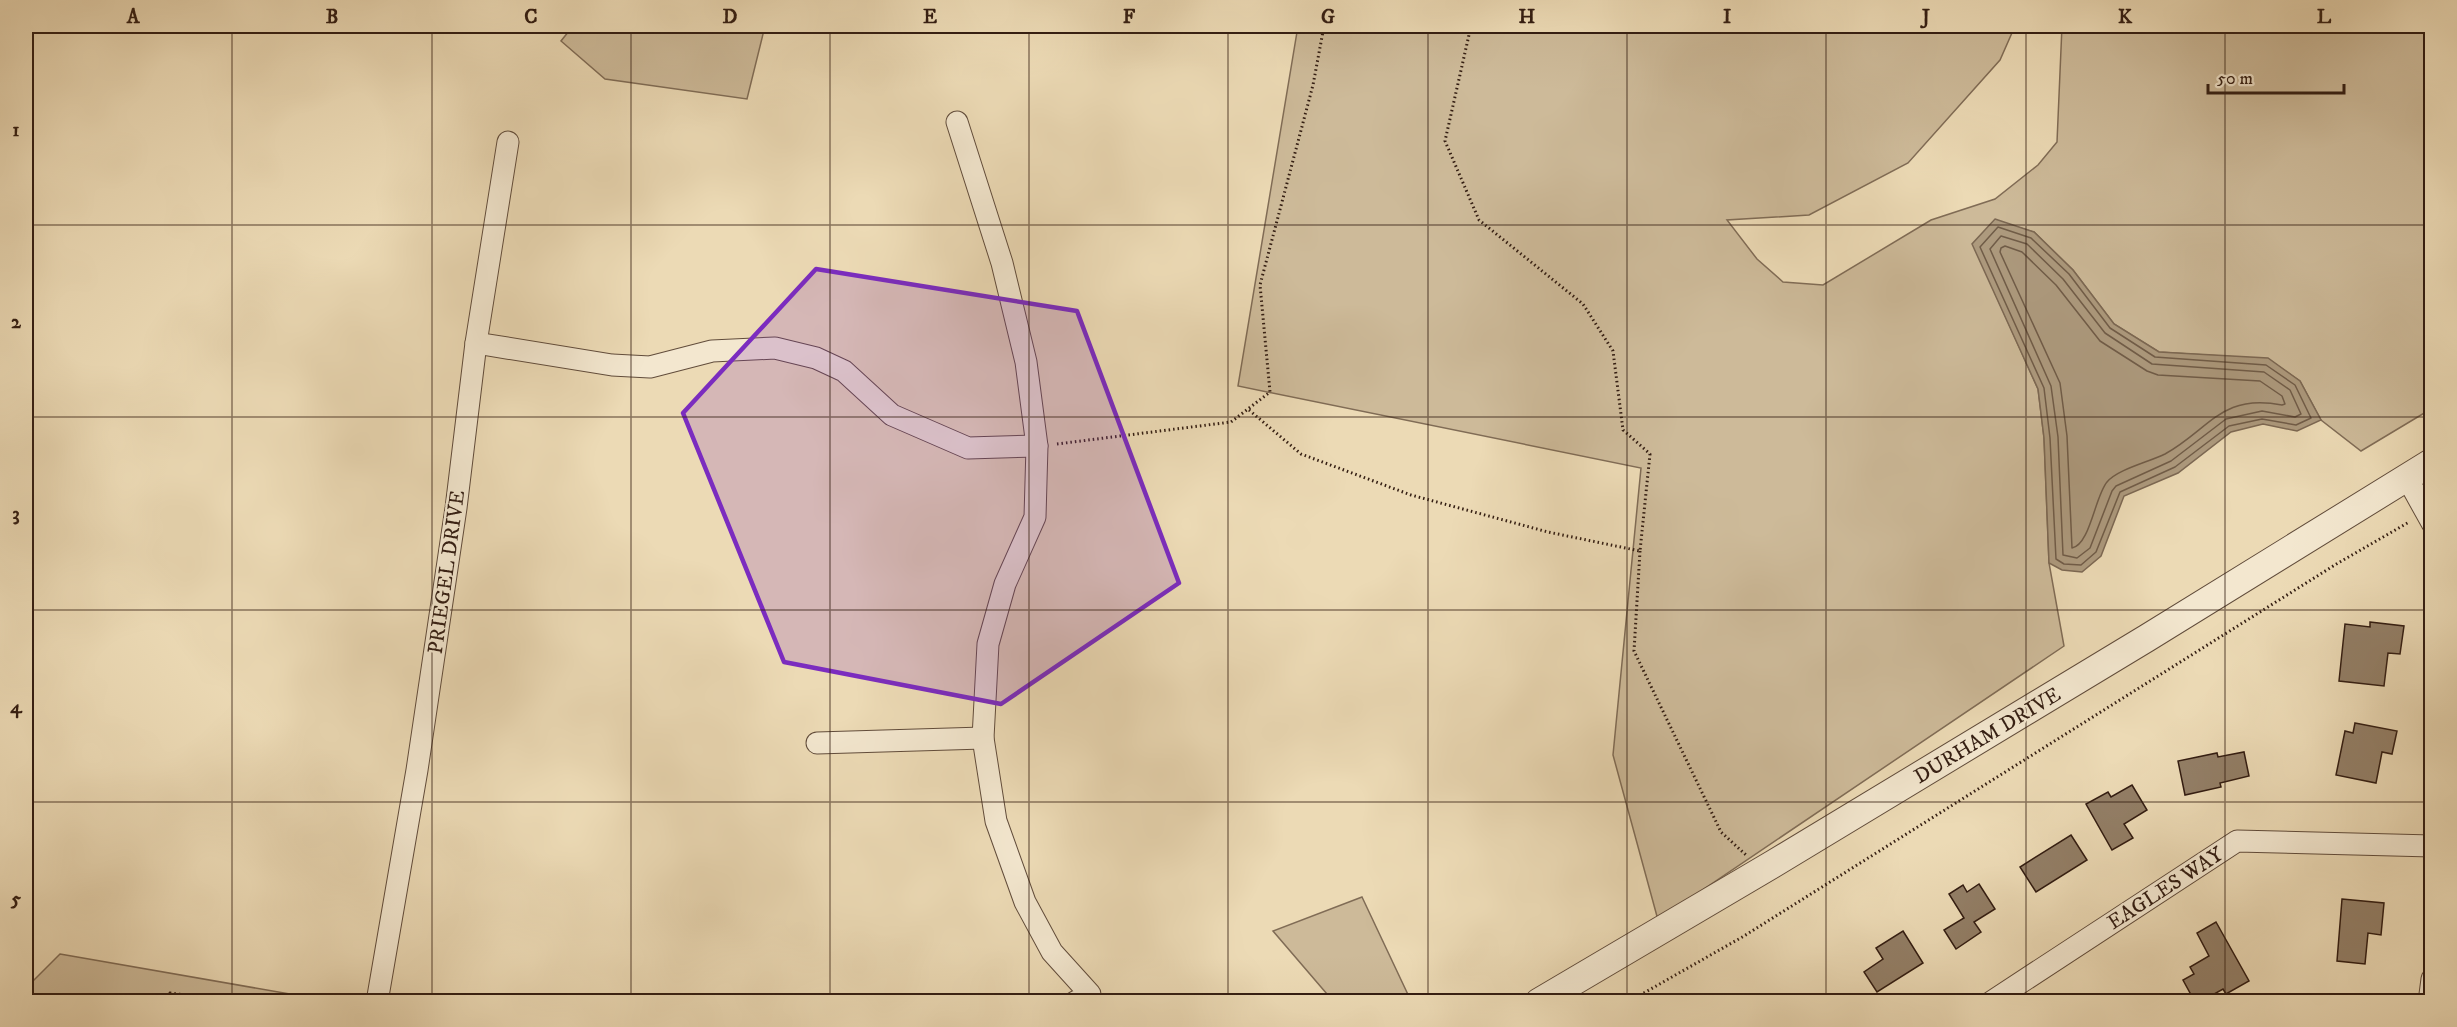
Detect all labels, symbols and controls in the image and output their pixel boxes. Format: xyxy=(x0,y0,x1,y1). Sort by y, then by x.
text: A xyxy=(126,5,141,30)
text: B xyxy=(326,5,338,30)
text: C xyxy=(524,5,538,30)
text: D xyxy=(723,5,738,30)
text: E xyxy=(923,5,937,30)
text: F xyxy=(1123,5,1136,30)
text: G xyxy=(1321,5,1335,30)
text: H xyxy=(1519,5,1536,30)
text: I xyxy=(1723,5,1731,30)
text: J xyxy=(1920,5,1930,30)
text: K xyxy=(2118,5,2133,30)
text: L xyxy=(2317,5,2332,30)
scale bar xyxy=(2208,57,2344,95)
text: 50 m xyxy=(2217,68,2253,90)
text: 1 xyxy=(12,118,20,143)
text: 2 xyxy=(11,310,22,335)
street label: PRIEGEL DRIVE xyxy=(423,488,471,656)
text: 3 xyxy=(12,502,20,527)
street label: DURHAM DRIVE xyxy=(1909,682,2066,790)
text: 4 xyxy=(10,695,23,720)
street label: EAGLES WAY xyxy=(2103,841,2229,936)
text: 5 xyxy=(10,887,21,912)

